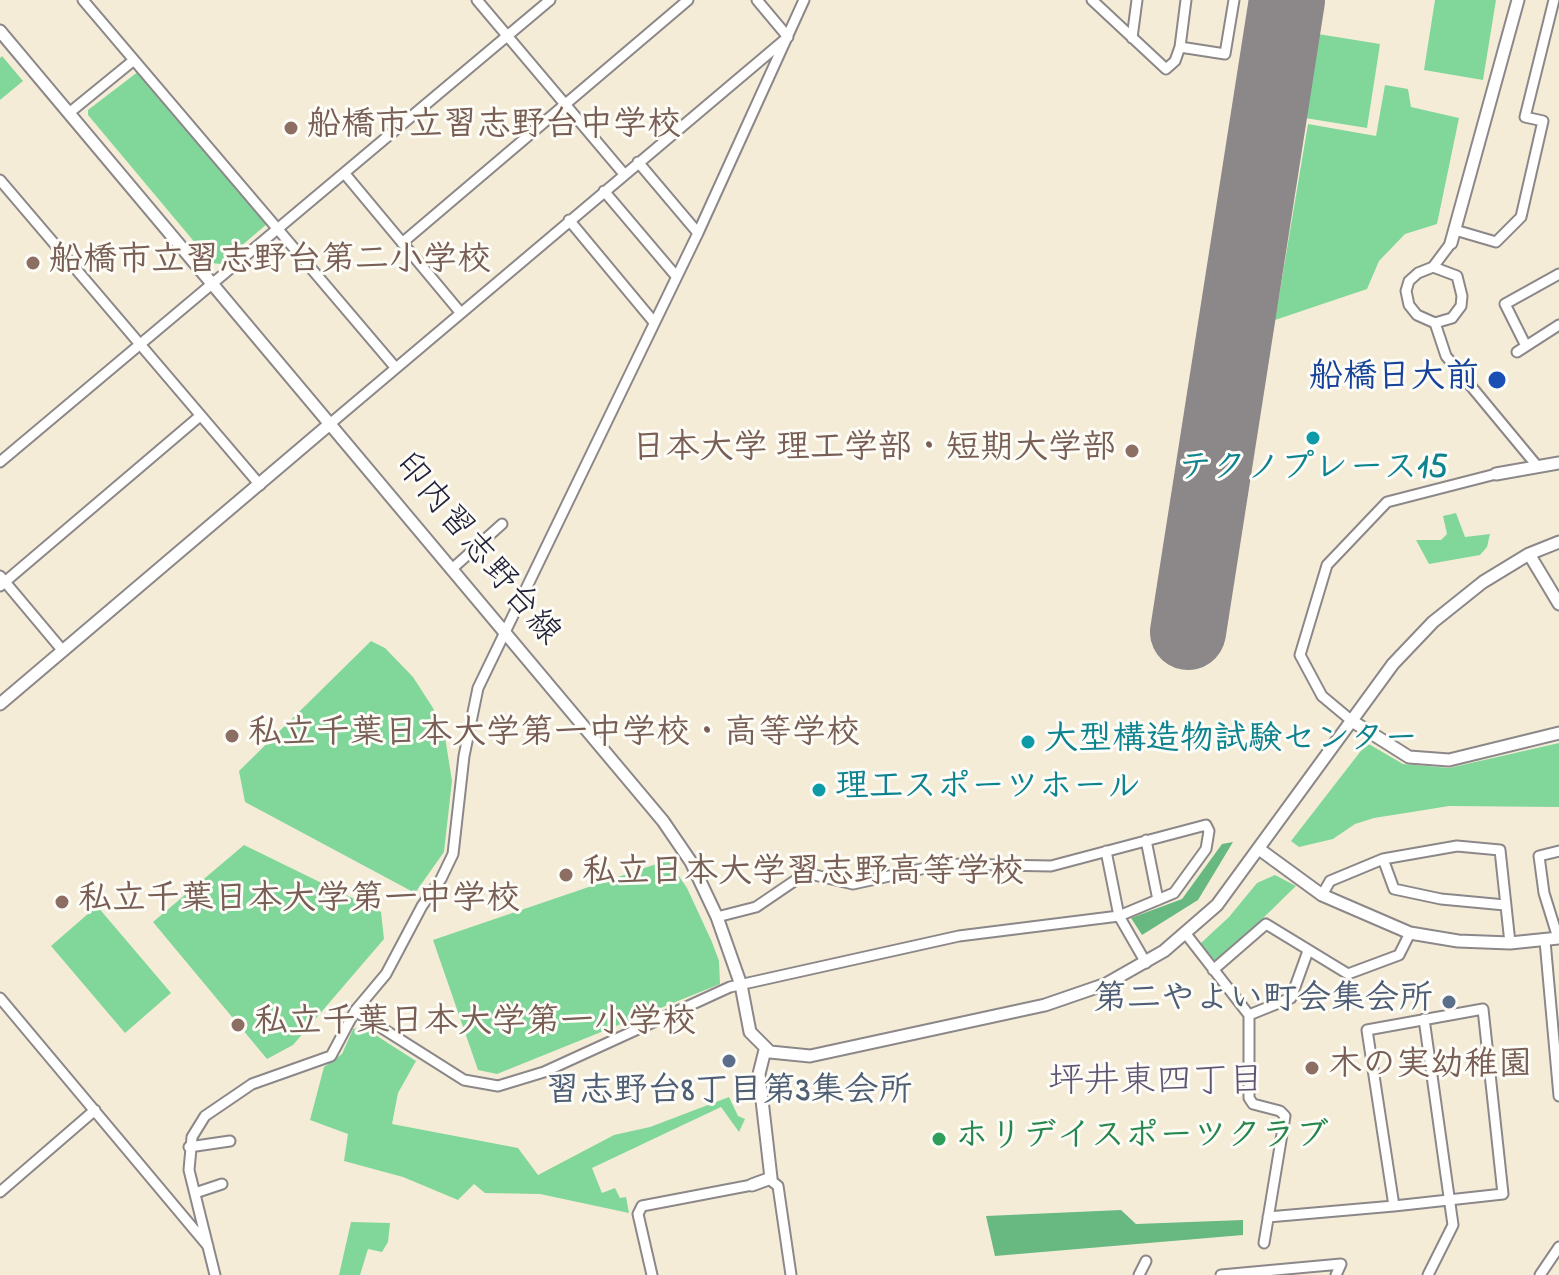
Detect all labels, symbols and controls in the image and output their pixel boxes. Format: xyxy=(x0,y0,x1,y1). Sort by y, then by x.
place label: 船橋市立習志野台中学校 xyxy=(307,108,681,148)
marker: 船橋市立習志野台中学校 xyxy=(282,119,300,137)
place label: 船橋市立習志野台第二小学校 xyxy=(49,243,491,283)
marker: 船橋市立習志野台第二小学校 xyxy=(24,254,42,272)
place label: 船橋日大前 xyxy=(1309,360,1479,400)
marker: 船橋日大前 xyxy=(1486,369,1508,391)
marker: テクノプレース15 xyxy=(1304,429,1322,447)
place label: 日本大学 理工学部・短期大学部 xyxy=(632,431,1116,471)
marker: 日本大学 理工学部・短期大学部 xyxy=(1123,442,1141,460)
street label: 印内習志野台線 xyxy=(383,447,567,655)
place label: テクノプレース15 xyxy=(1178,451,1448,491)
place label: 私立千葉日本大学第一中学校・高等学校 xyxy=(248,716,860,756)
place label: 大型構造物試験センター xyxy=(1044,722,1418,762)
marker: 私立千葉日本大学第一中学校・高等学校 xyxy=(223,727,241,745)
marker: 大型構造物試験センター xyxy=(1019,733,1037,751)
place label: 理工スポーツホール xyxy=(835,770,1141,810)
marker: 理工スポーツホール xyxy=(810,781,828,799)
place label: 私立日本大学習志野高等学校 xyxy=(582,855,1024,895)
marker: 私立日本大学習志野高等学校 xyxy=(557,866,575,884)
place label: 私立千葉日本大学第一中学校 xyxy=(78,882,520,922)
marker: 私立千葉日本大学第一中学校 xyxy=(53,893,71,911)
place label: 第二やよい町会集会所 xyxy=(1093,982,1433,1022)
marker: 第二やよい町会集会所 xyxy=(1440,993,1458,1011)
place label: 私立千葉日本大学第一小学校 xyxy=(254,1005,696,1045)
marker: 私立千葉日本大学第一小学校 xyxy=(229,1016,247,1034)
place label: 木の実幼稚園 xyxy=(1328,1048,1532,1088)
marker: 習志野台8丁目第3集会所 xyxy=(720,1052,738,1070)
marker: 木の実幼稚園 xyxy=(1303,1059,1321,1077)
district label: 坪井東四丁目 xyxy=(1048,1063,1264,1107)
place label: 習志野台8丁目第3集会所 xyxy=(546,1074,912,1114)
place label: ホリデイスポーツクラブ xyxy=(955,1119,1329,1159)
marker: ホリデイスポーツクラブ xyxy=(930,1130,948,1148)

